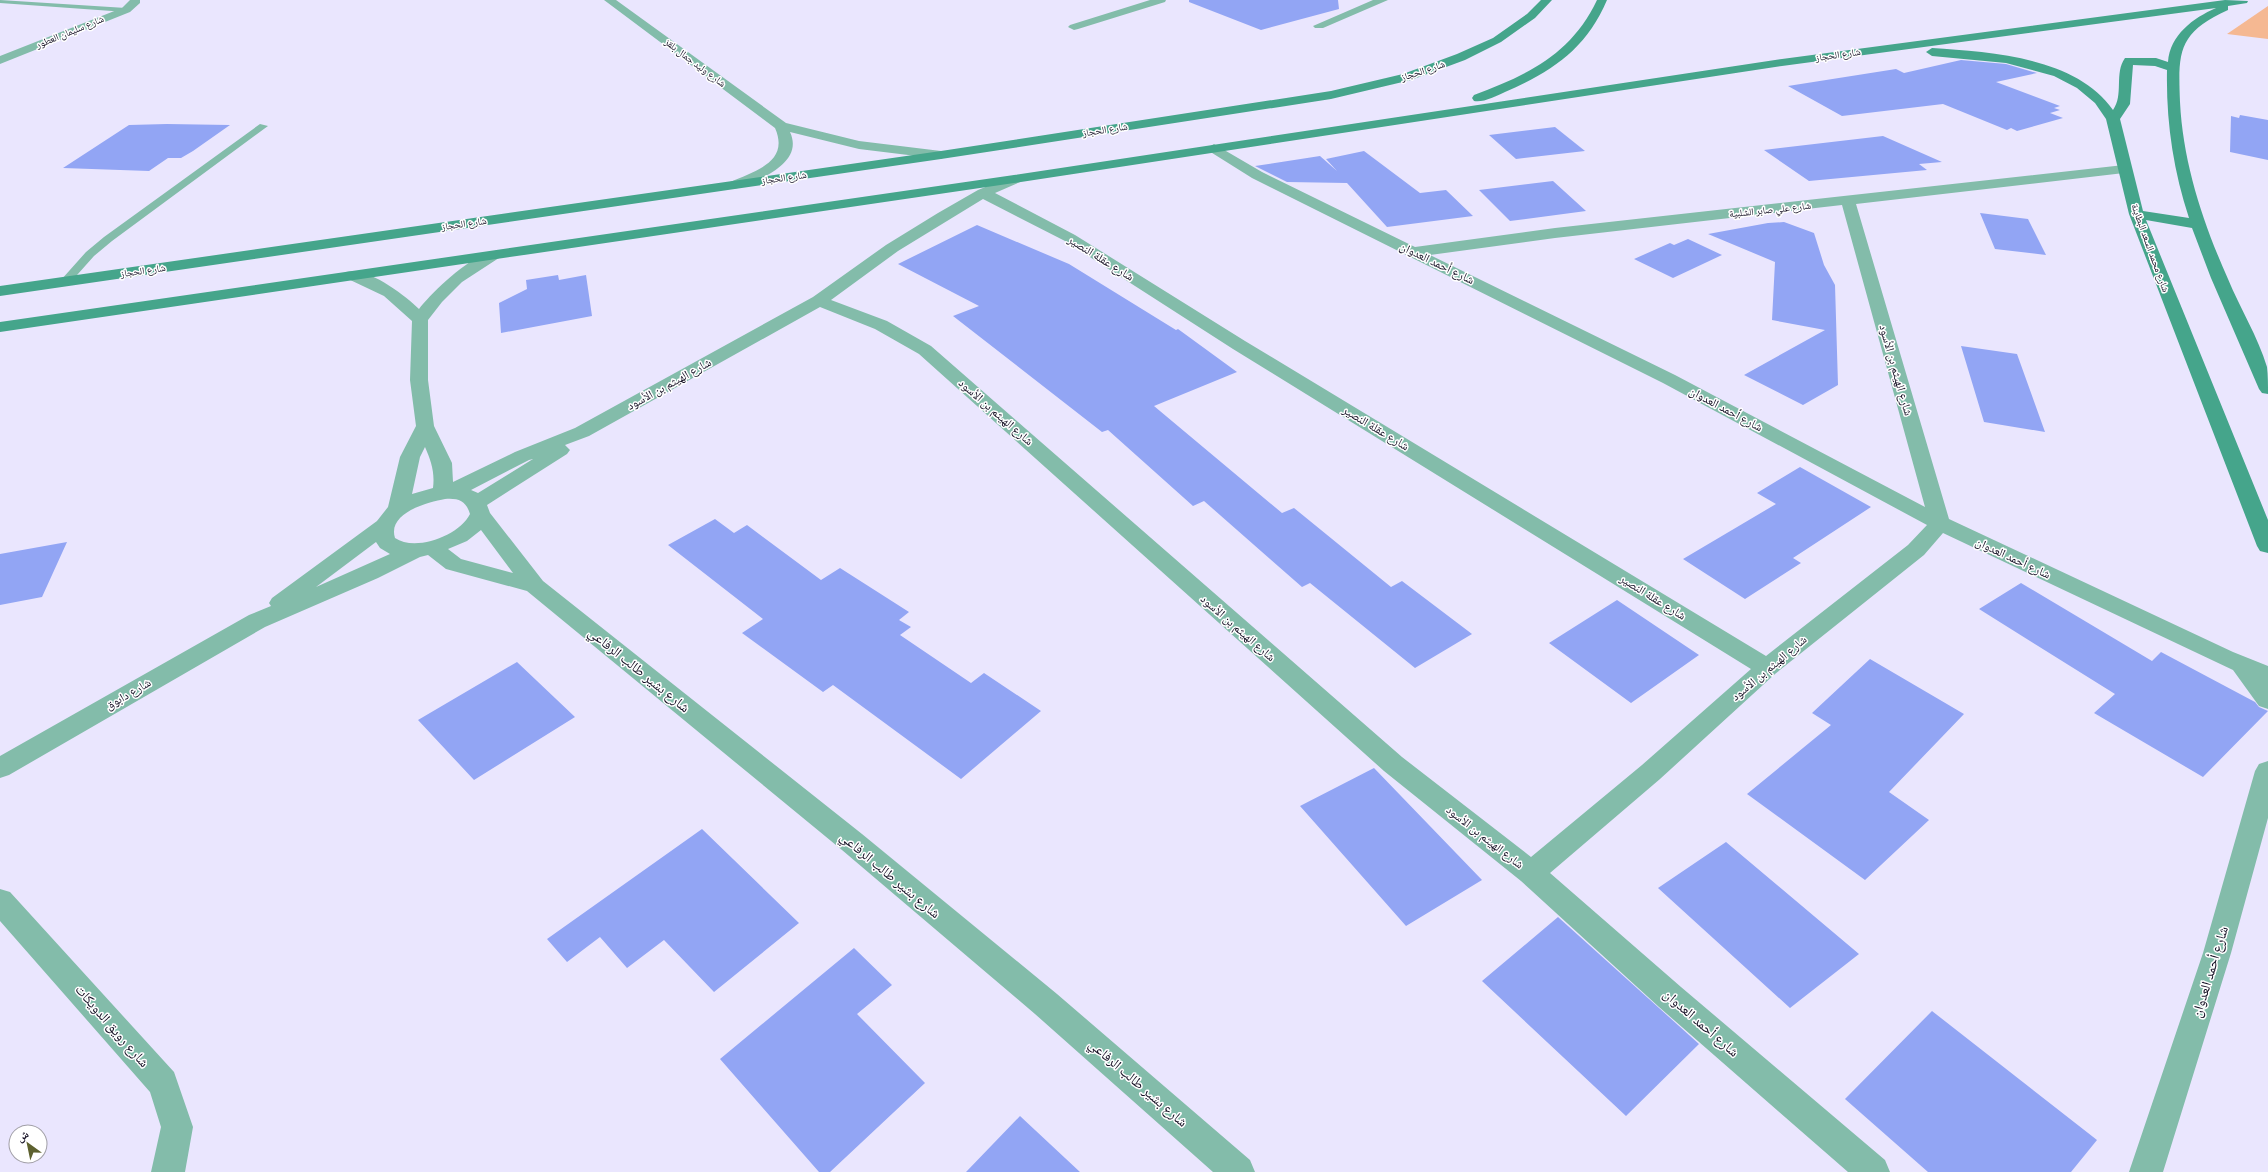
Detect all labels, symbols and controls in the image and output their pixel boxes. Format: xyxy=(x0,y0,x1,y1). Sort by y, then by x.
street label: شارع سليمان العطور xyxy=(33,13,106,51)
street label: شارع وليد جمال بلقز xyxy=(661,36,728,90)
street label: شارع الحجاز xyxy=(1814,46,1862,64)
street label: شارع الحجاز xyxy=(1399,58,1447,84)
street label: شارع الحجاز xyxy=(1081,120,1129,140)
street label: شارع الحجاز xyxy=(760,169,808,187)
street label: شارع علي صابر الشلبية xyxy=(1728,200,1812,222)
street label: شارع محمد السعد البطاينة xyxy=(2128,202,2172,294)
street label: شارع الحجاز xyxy=(440,215,488,233)
street label: شارع عقلة النصير xyxy=(1064,232,1137,285)
street label: شارع أحمد العدوان xyxy=(1397,239,1477,288)
street label: شارع الحجاز xyxy=(119,262,167,280)
street label: شارع الهيثم بن الأسود xyxy=(1875,323,1916,418)
street label: شارع الهيثم بن الأسود xyxy=(624,355,714,414)
street label: شارع الهيثم بن الأسود xyxy=(955,376,1036,449)
street label: شارع أحمد العدوان xyxy=(1686,384,1765,435)
street label: شارع عقلة النصير xyxy=(1339,402,1412,454)
street label: شارع أحمد العدوان xyxy=(1973,534,2053,582)
street label: شارع عقلة النصير xyxy=(1616,571,1689,624)
street label: شارع الهيثم بن الأسود xyxy=(1197,592,1278,665)
street label: شارع بشير طالب الرفاعي xyxy=(583,624,693,718)
street label: شارع الهيثم بن الأسود xyxy=(1728,632,1810,704)
street label: شارع دابوق xyxy=(103,675,154,713)
street label: شارع الهيثم بن الأسود xyxy=(1443,802,1526,872)
street label: شارع بشير طالب الرفاعي xyxy=(835,828,944,924)
street label: شارع أحمد العدوان xyxy=(2188,924,2233,1020)
street label: شارع رويق الدويكات xyxy=(71,981,153,1072)
street label: شارع أحمد العدوان xyxy=(1659,986,1742,1061)
street label: شارع بشير طالب الرفاعي xyxy=(1083,1035,1191,1133)
north arrow xyxy=(8,1124,48,1164)
text: ش xyxy=(14,1127,32,1146)

